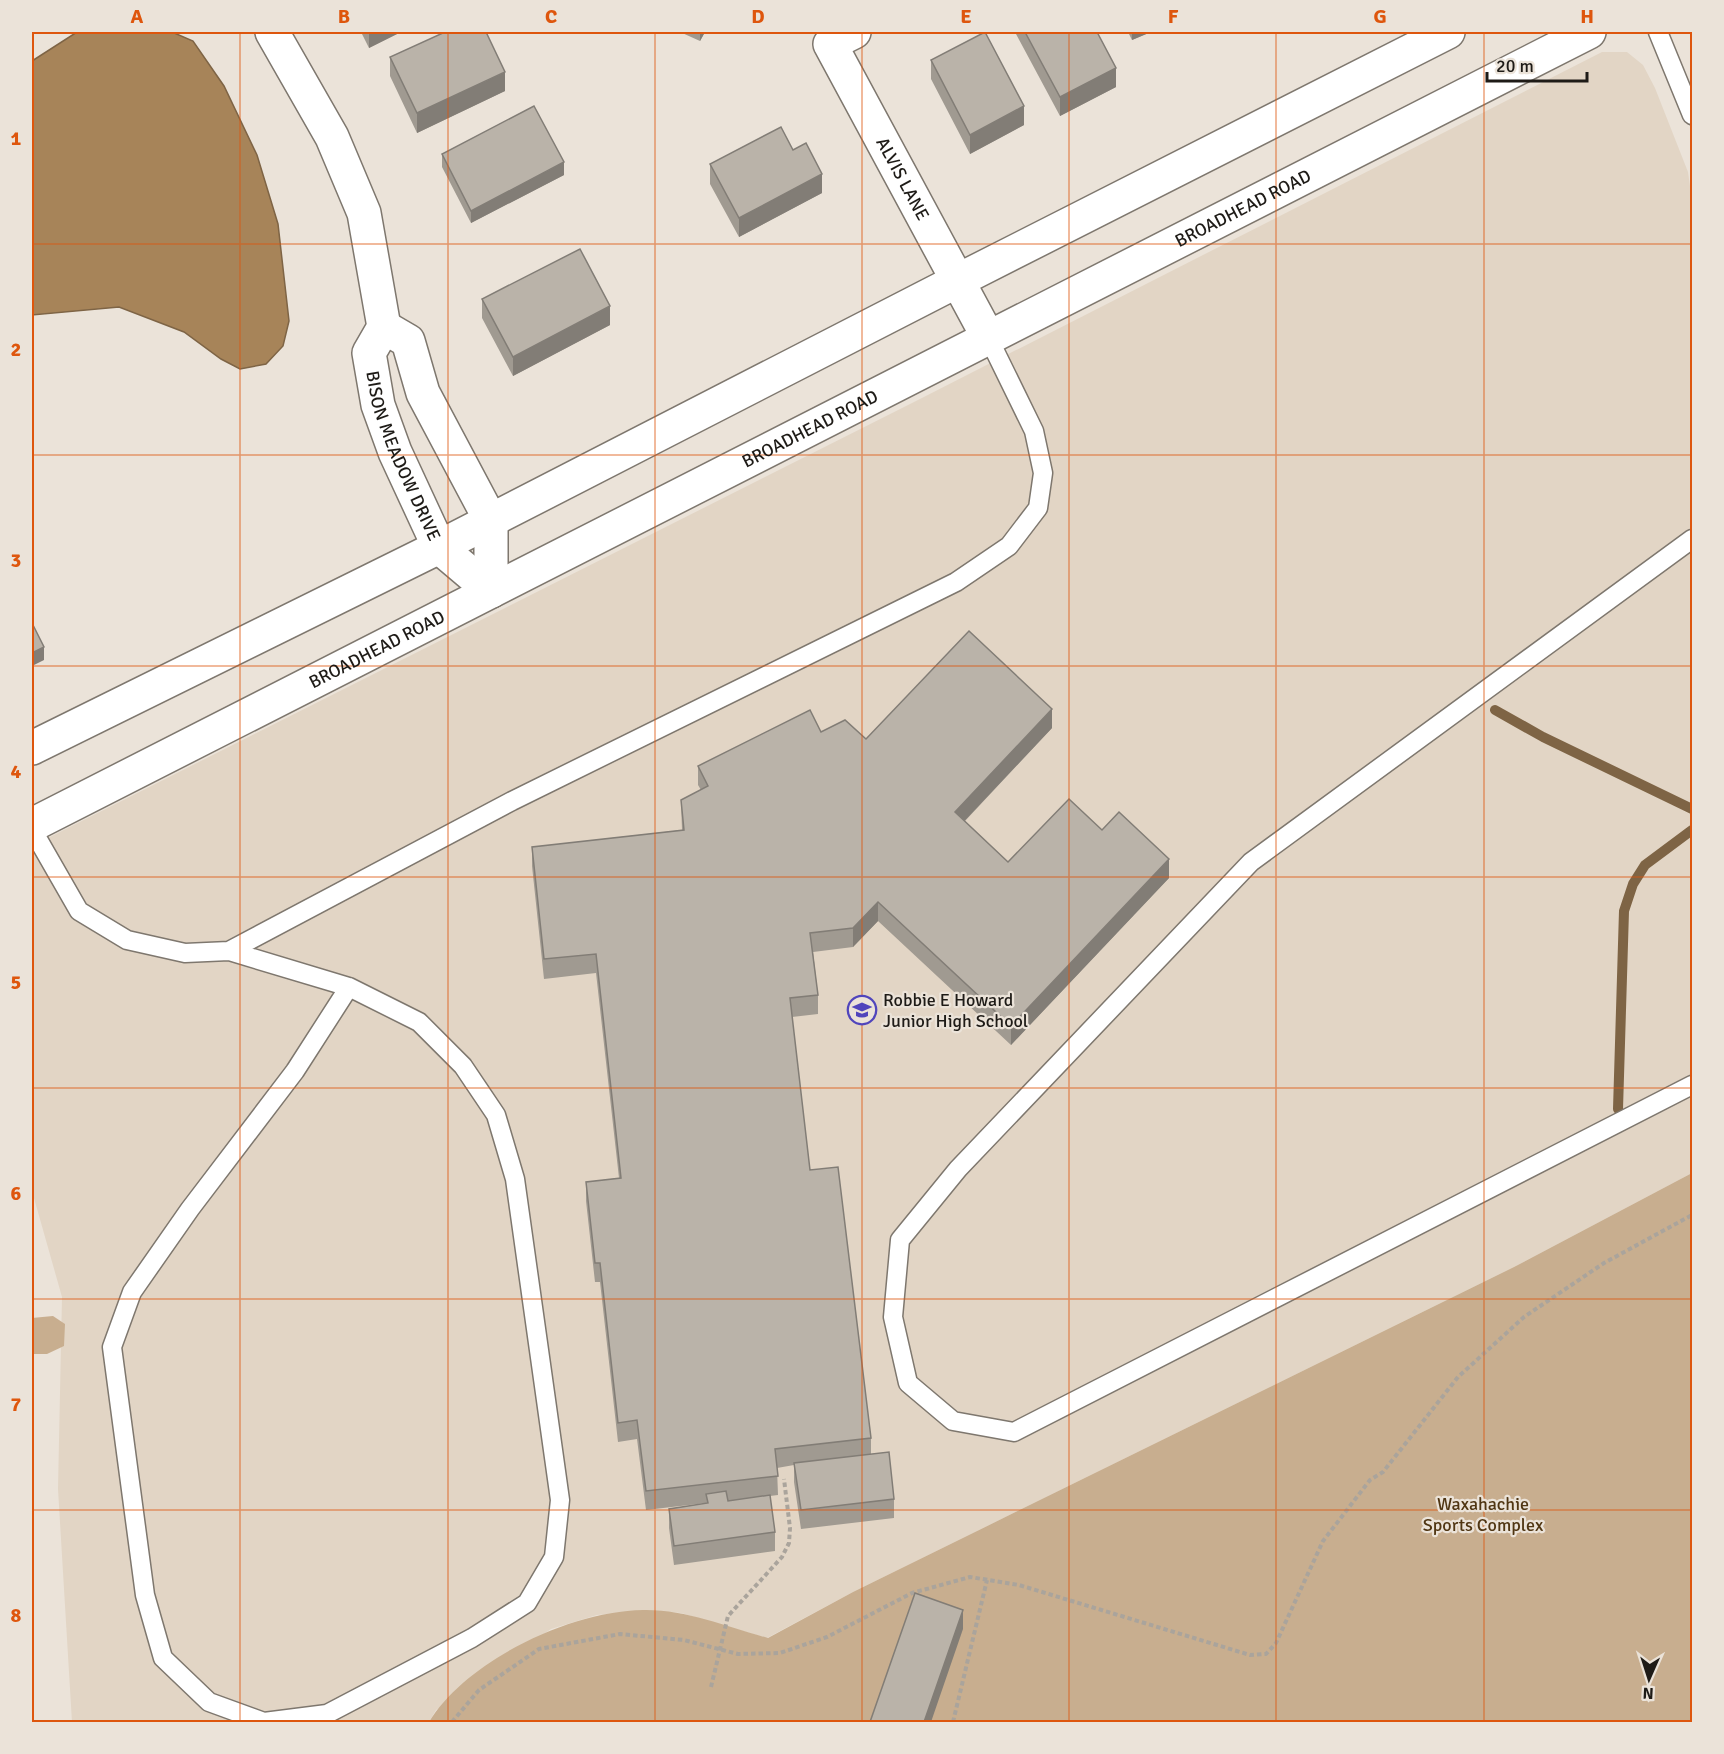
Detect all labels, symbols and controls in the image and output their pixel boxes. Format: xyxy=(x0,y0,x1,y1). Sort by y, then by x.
text: A xyxy=(131,4,144,29)
text: B xyxy=(338,4,350,29)
text: C xyxy=(545,4,557,29)
text: D xyxy=(751,4,765,29)
text: E xyxy=(960,4,972,29)
text: F xyxy=(1168,4,1179,29)
text: G xyxy=(1373,4,1387,29)
text: H xyxy=(1580,4,1594,29)
scale bar xyxy=(1487,45,1588,83)
text: 20 m xyxy=(1496,55,1534,77)
text: 1 xyxy=(11,126,22,151)
street label: ALVIS LANE xyxy=(871,134,934,224)
street label: BROADHEAD ROAD xyxy=(1171,164,1315,252)
text: 2 xyxy=(11,337,21,362)
street label: BISON MEADOW DRIVE xyxy=(361,369,446,544)
street label: BROADHEAD ROAD xyxy=(738,385,882,473)
text: 3 xyxy=(11,548,21,573)
street label: BROADHEAD ROAD xyxy=(305,606,449,693)
text: 4 xyxy=(11,759,22,784)
text: 5 xyxy=(11,970,21,995)
place label: Robbie E Howard Junior High School xyxy=(883,989,1028,1032)
school or university icon: Robbie E Howard Junior High School xyxy=(846,994,878,1026)
text: 6 xyxy=(11,1181,22,1206)
text: 7 xyxy=(11,1392,22,1417)
park label: Waxahachie Sports Complex xyxy=(1423,1493,1544,1536)
text: 8 xyxy=(11,1603,22,1628)
north arrow xyxy=(1619,1649,1679,1709)
text: N xyxy=(1642,1683,1654,1703)

